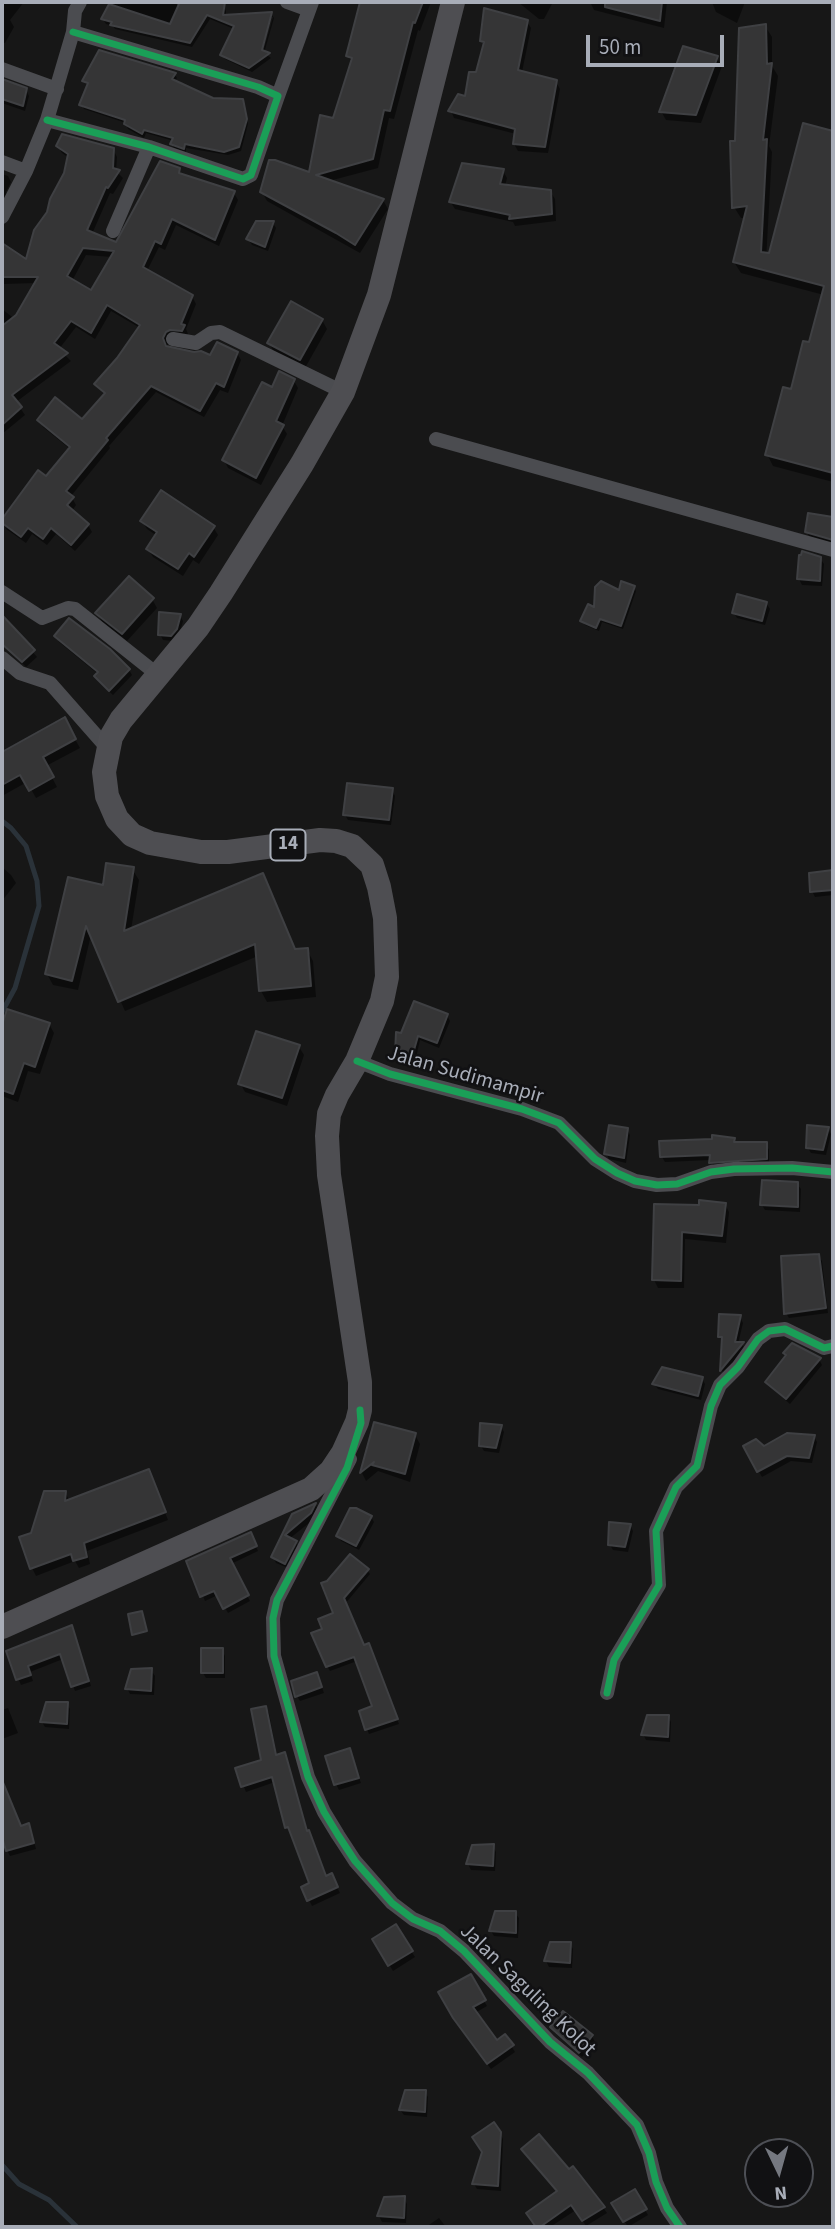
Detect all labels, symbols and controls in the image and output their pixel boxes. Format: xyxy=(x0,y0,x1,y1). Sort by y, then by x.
scale bar xyxy=(590,21,728,65)
text: 50 m xyxy=(599,32,641,62)
road number: 14 xyxy=(270,830,306,860)
street label: Jalan Sudimampir xyxy=(384,1042,546,1110)
street label: Jalan Saguling Kolot xyxy=(454,1920,600,2062)
north arrow xyxy=(744,2138,814,2208)
text: N xyxy=(773,2178,788,2206)

